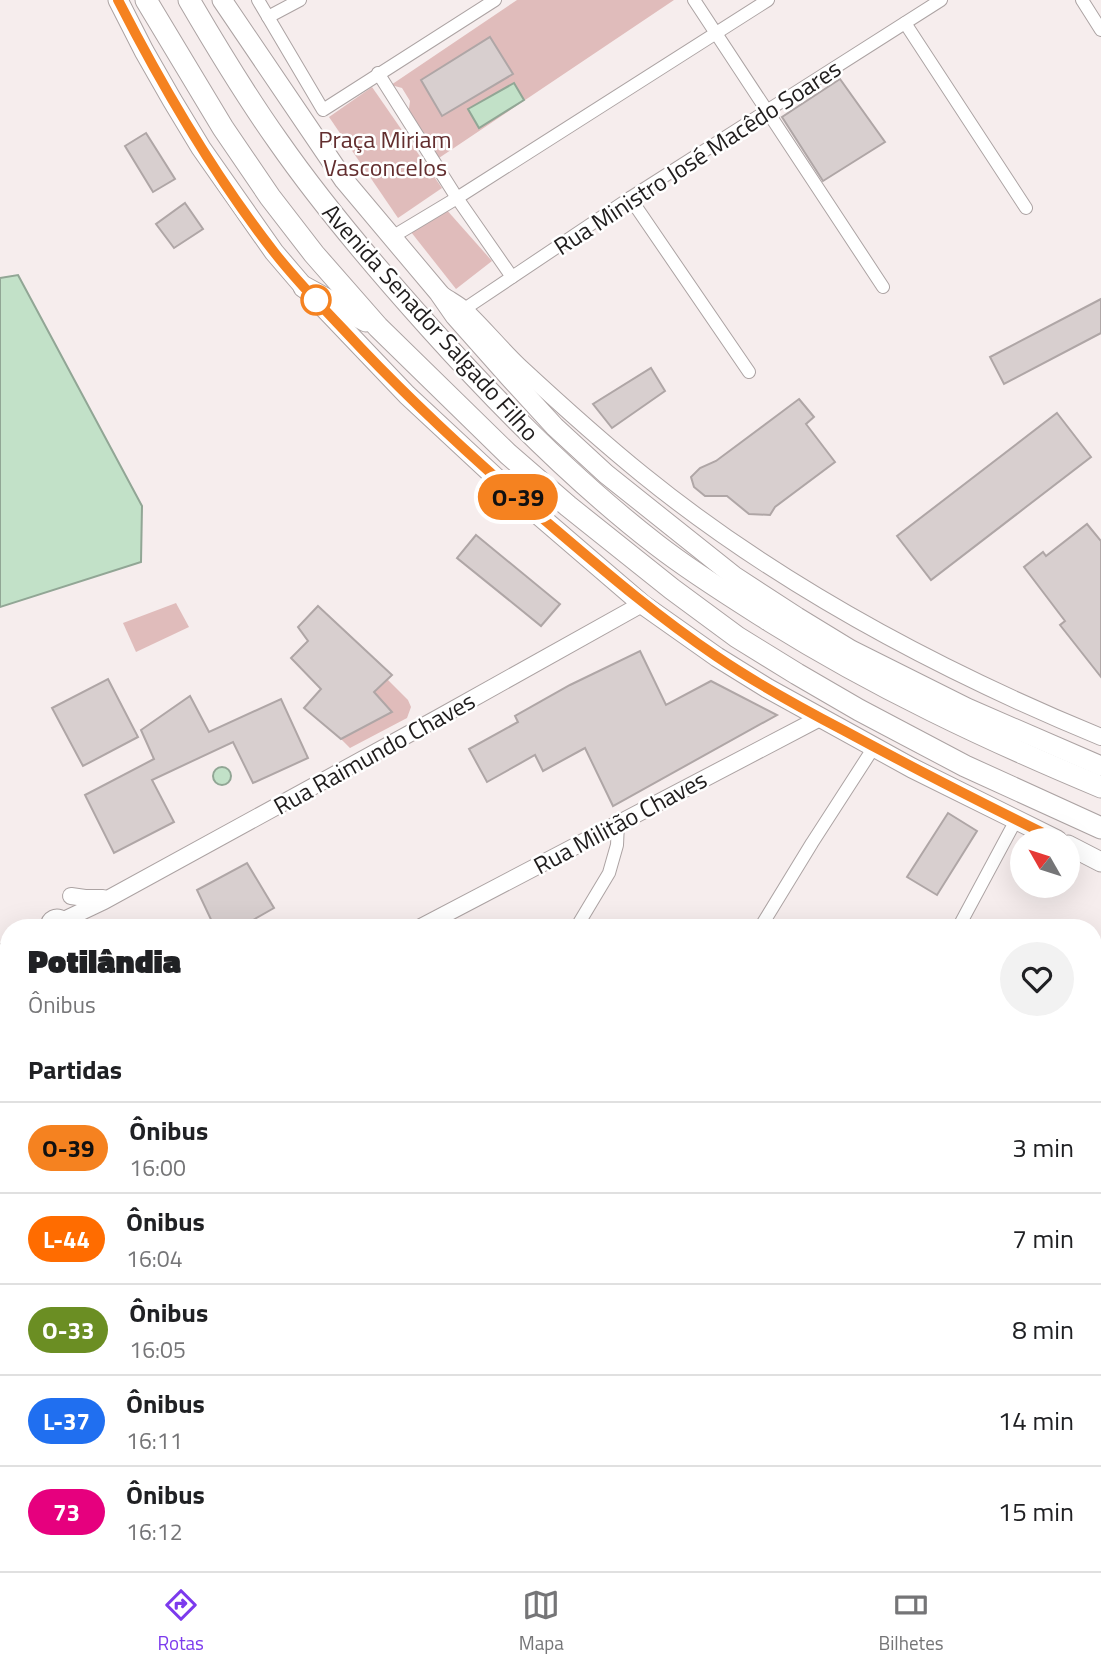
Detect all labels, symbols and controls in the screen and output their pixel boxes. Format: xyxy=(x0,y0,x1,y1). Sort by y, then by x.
street label: Rua Ministro José Macêdo Soares xyxy=(546,50,848,264)
park label: Praça Miriam Vasconcelos xyxy=(318,121,452,185)
street label: Avenida Senador Salgado Filho xyxy=(314,195,548,449)
unlabelled marker xyxy=(301,285,331,315)
line badge: O-39 xyxy=(469,474,567,520)
text: O-39 xyxy=(492,479,544,515)
street label: Rua Raimundo Chaves xyxy=(267,683,481,823)
street label: Rua Militão Chaves xyxy=(527,761,713,883)
north arrow xyxy=(1010,828,1080,898)
map controls xyxy=(1010,828,1080,898)
text: Potilândia xyxy=(28,936,181,986)
button: heart xyxy=(1000,942,1074,1016)
text: Ônibus xyxy=(28,987,96,1022)
text: Partidas xyxy=(28,1050,122,1089)
text: Ônibus xyxy=(129,1111,208,1150)
text: 3 min xyxy=(1012,1128,1074,1167)
text: O-39 xyxy=(42,1130,94,1166)
text: 16:00 xyxy=(129,1150,186,1185)
text: Ônibus xyxy=(126,1202,205,1241)
text: 7 min xyxy=(1012,1219,1074,1258)
text: L-44 xyxy=(43,1221,90,1257)
text: 16:04 xyxy=(126,1241,183,1276)
text: Ônibus xyxy=(129,1293,208,1332)
text: 8 min xyxy=(1012,1310,1074,1349)
text: O-33 xyxy=(42,1312,94,1348)
text: 16:05 xyxy=(129,1332,186,1367)
text: Ônibus xyxy=(126,1384,205,1423)
text: 14 min xyxy=(998,1401,1074,1440)
text: L-37 xyxy=(43,1403,90,1439)
text: 16:11 xyxy=(126,1423,183,1458)
text: Ônibus xyxy=(126,1475,205,1514)
text: 15 min xyxy=(998,1492,1074,1531)
text: 73 xyxy=(53,1494,80,1530)
text: 16:12 xyxy=(126,1514,183,1549)
tab: Rotas xyxy=(157,1586,204,1657)
tab: Mapa xyxy=(519,1586,564,1657)
tab: Bilhetes xyxy=(878,1586,944,1657)

